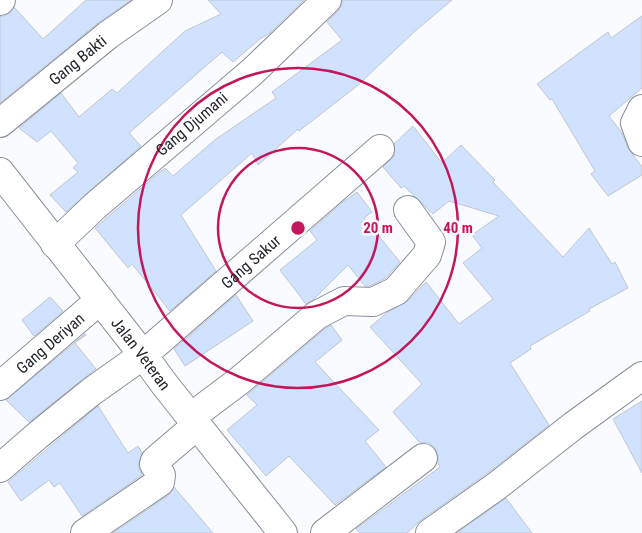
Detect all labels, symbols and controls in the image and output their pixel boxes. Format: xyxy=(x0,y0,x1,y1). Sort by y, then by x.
street label: Gang Bakti xyxy=(45,31,110,89)
street label: Gang Djumani xyxy=(152,88,231,159)
centre of rings xyxy=(289,219,307,237)
text: 20 m xyxy=(363,219,393,237)
text: 40 m xyxy=(443,219,473,237)
street label: Gang Sakur xyxy=(217,231,284,292)
street label: Gang Deriyan xyxy=(12,309,88,377)
street label: Jalan Veteran xyxy=(107,313,175,394)

